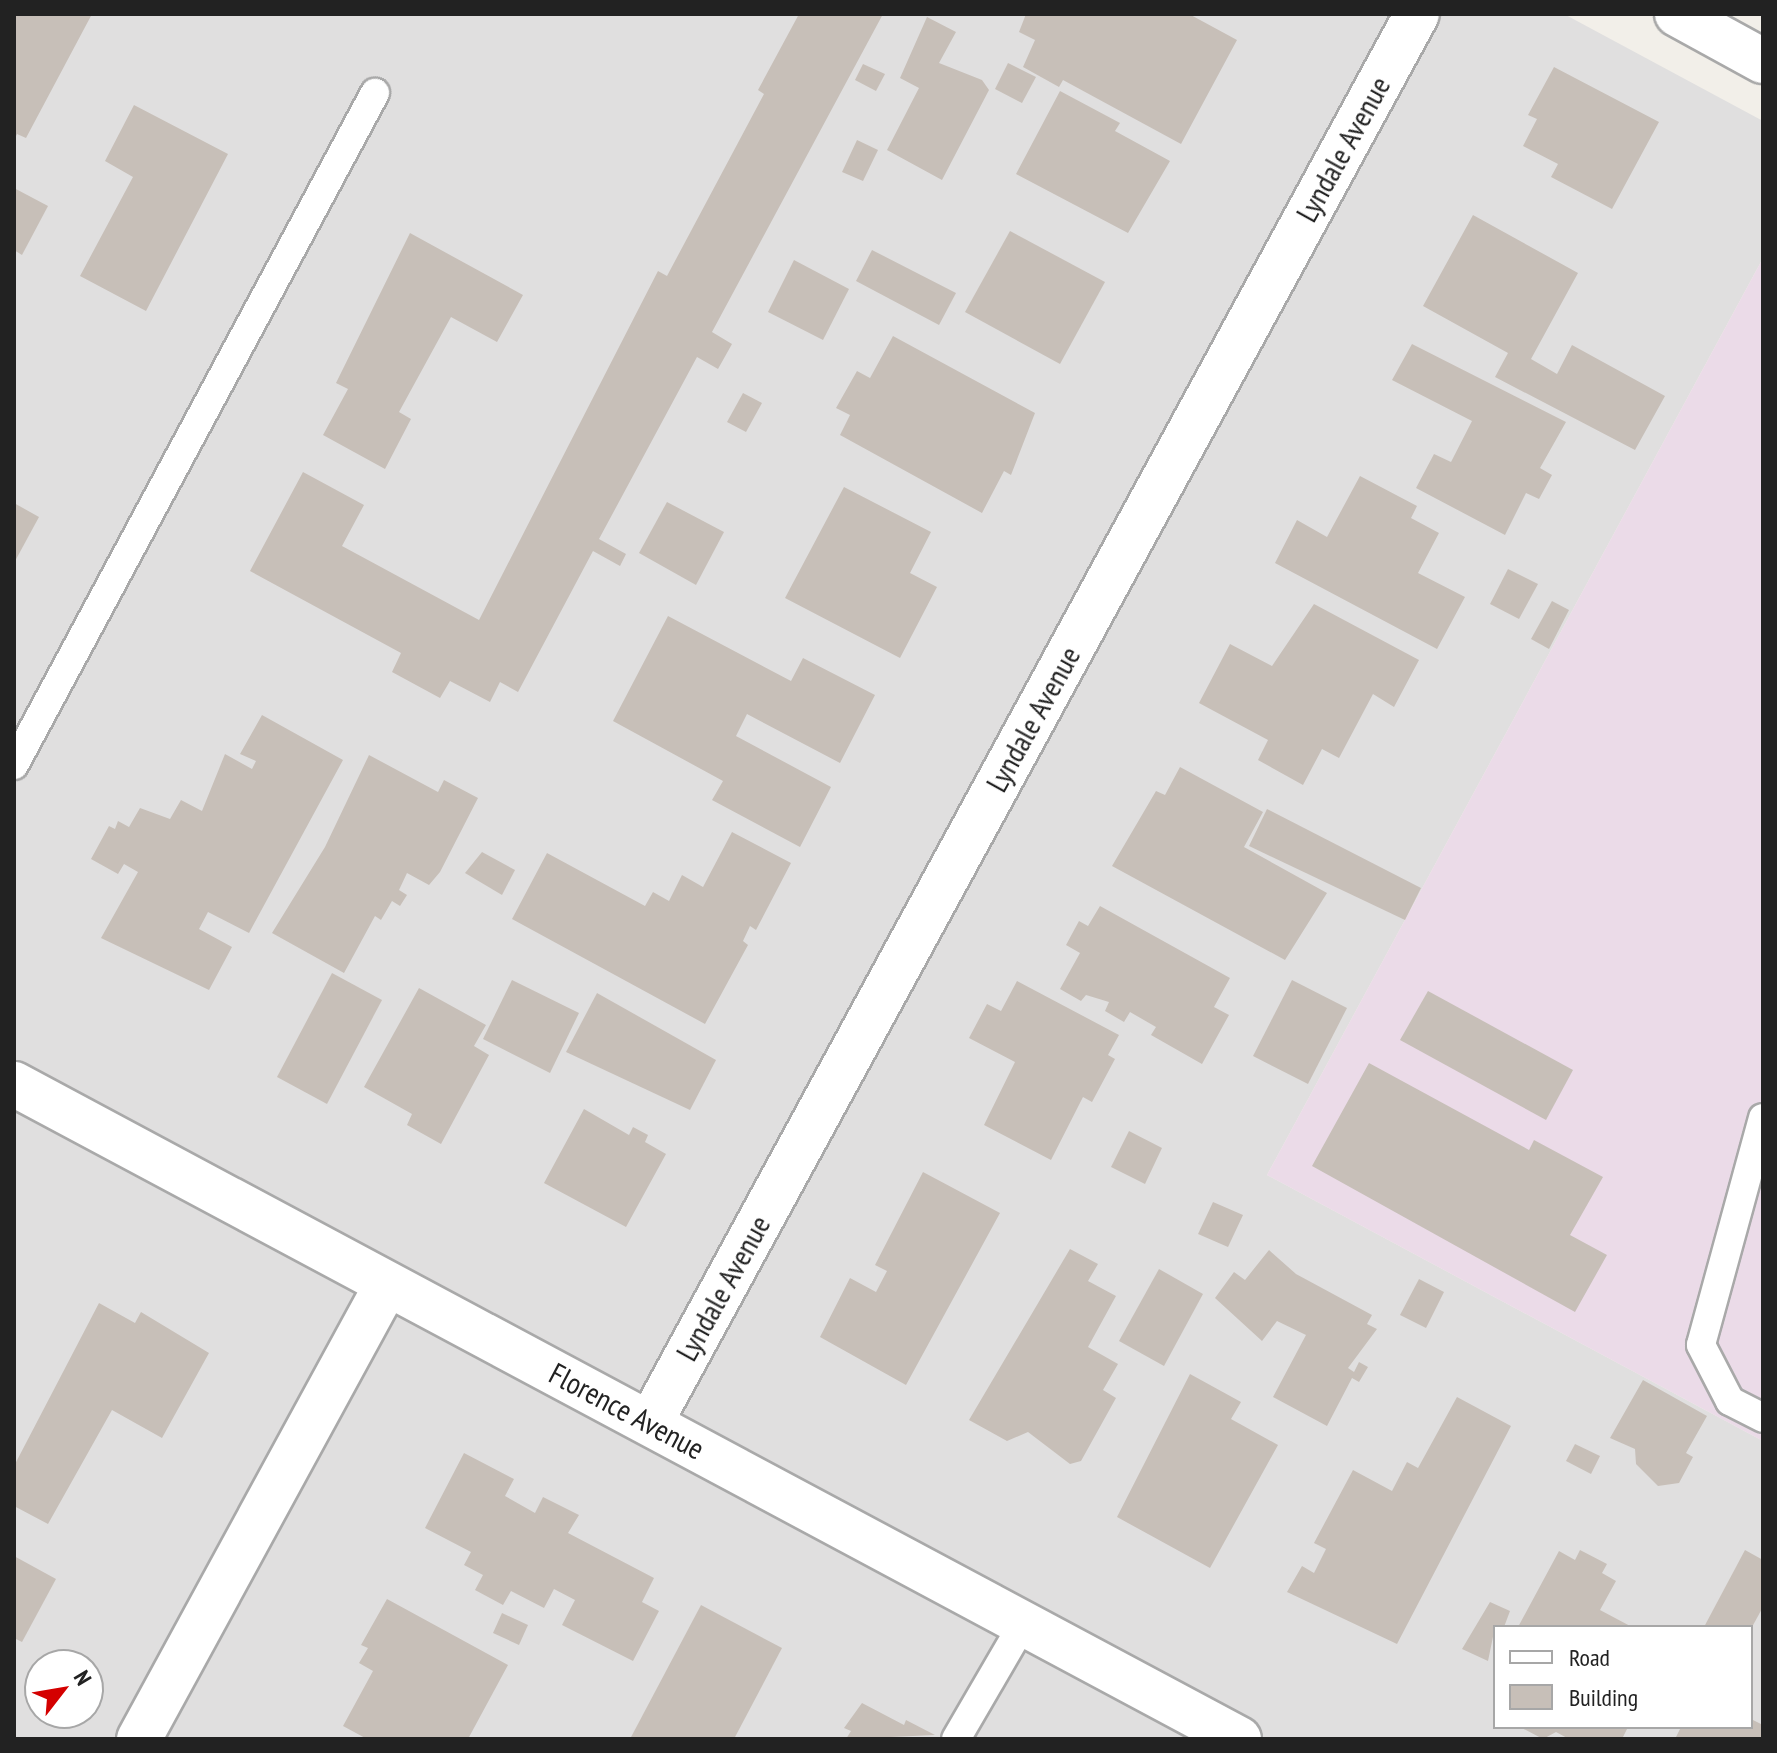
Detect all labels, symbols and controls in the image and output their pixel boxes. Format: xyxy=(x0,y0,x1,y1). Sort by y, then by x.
street label: Lyndale Avenue xyxy=(1288,70,1398,228)
street label: Lyndale Avenue xyxy=(978,640,1088,798)
street label: Lyndale Avenue xyxy=(668,1209,778,1367)
street label: Florence Avenue xyxy=(543,1355,711,1467)
legend xyxy=(1493,1625,1753,1729)
text: Road xyxy=(1569,1642,1610,1673)
north arrow xyxy=(24,1649,104,1729)
text: N xyxy=(68,1665,98,1690)
text: Building xyxy=(1569,1682,1638,1713)

